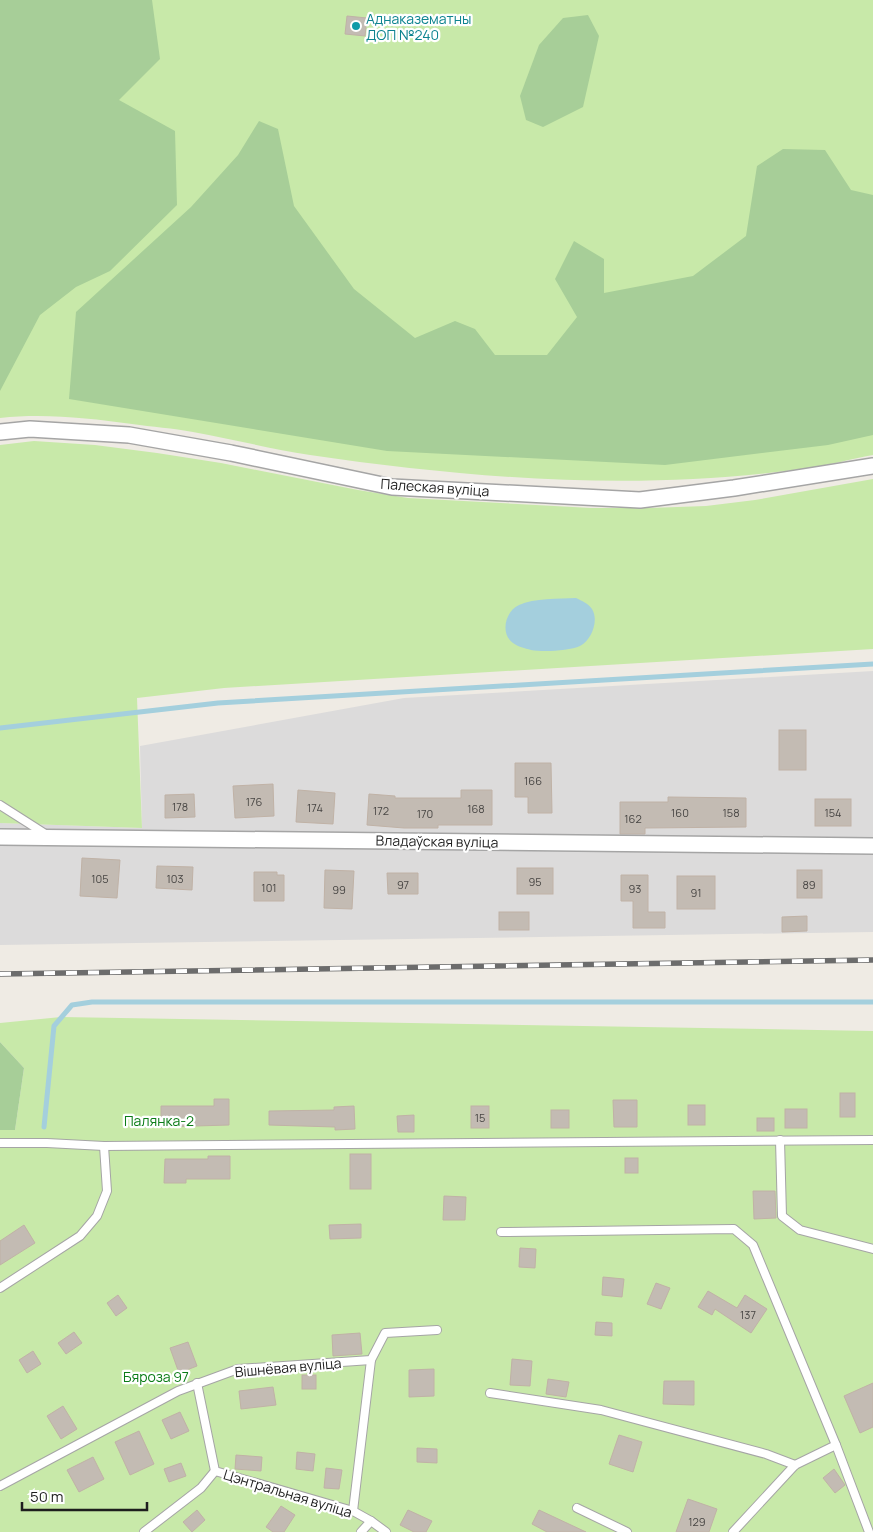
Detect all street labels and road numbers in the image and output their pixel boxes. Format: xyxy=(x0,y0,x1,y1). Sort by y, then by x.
street label: Палеская вуліца xyxy=(380,474,490,500)
street label: Владаўская вуліца xyxy=(376,830,498,852)
street label: Вішнёвая вуліца xyxy=(234,1353,342,1381)
street label: Цэнтральная вуліца xyxy=(221,1464,355,1522)

